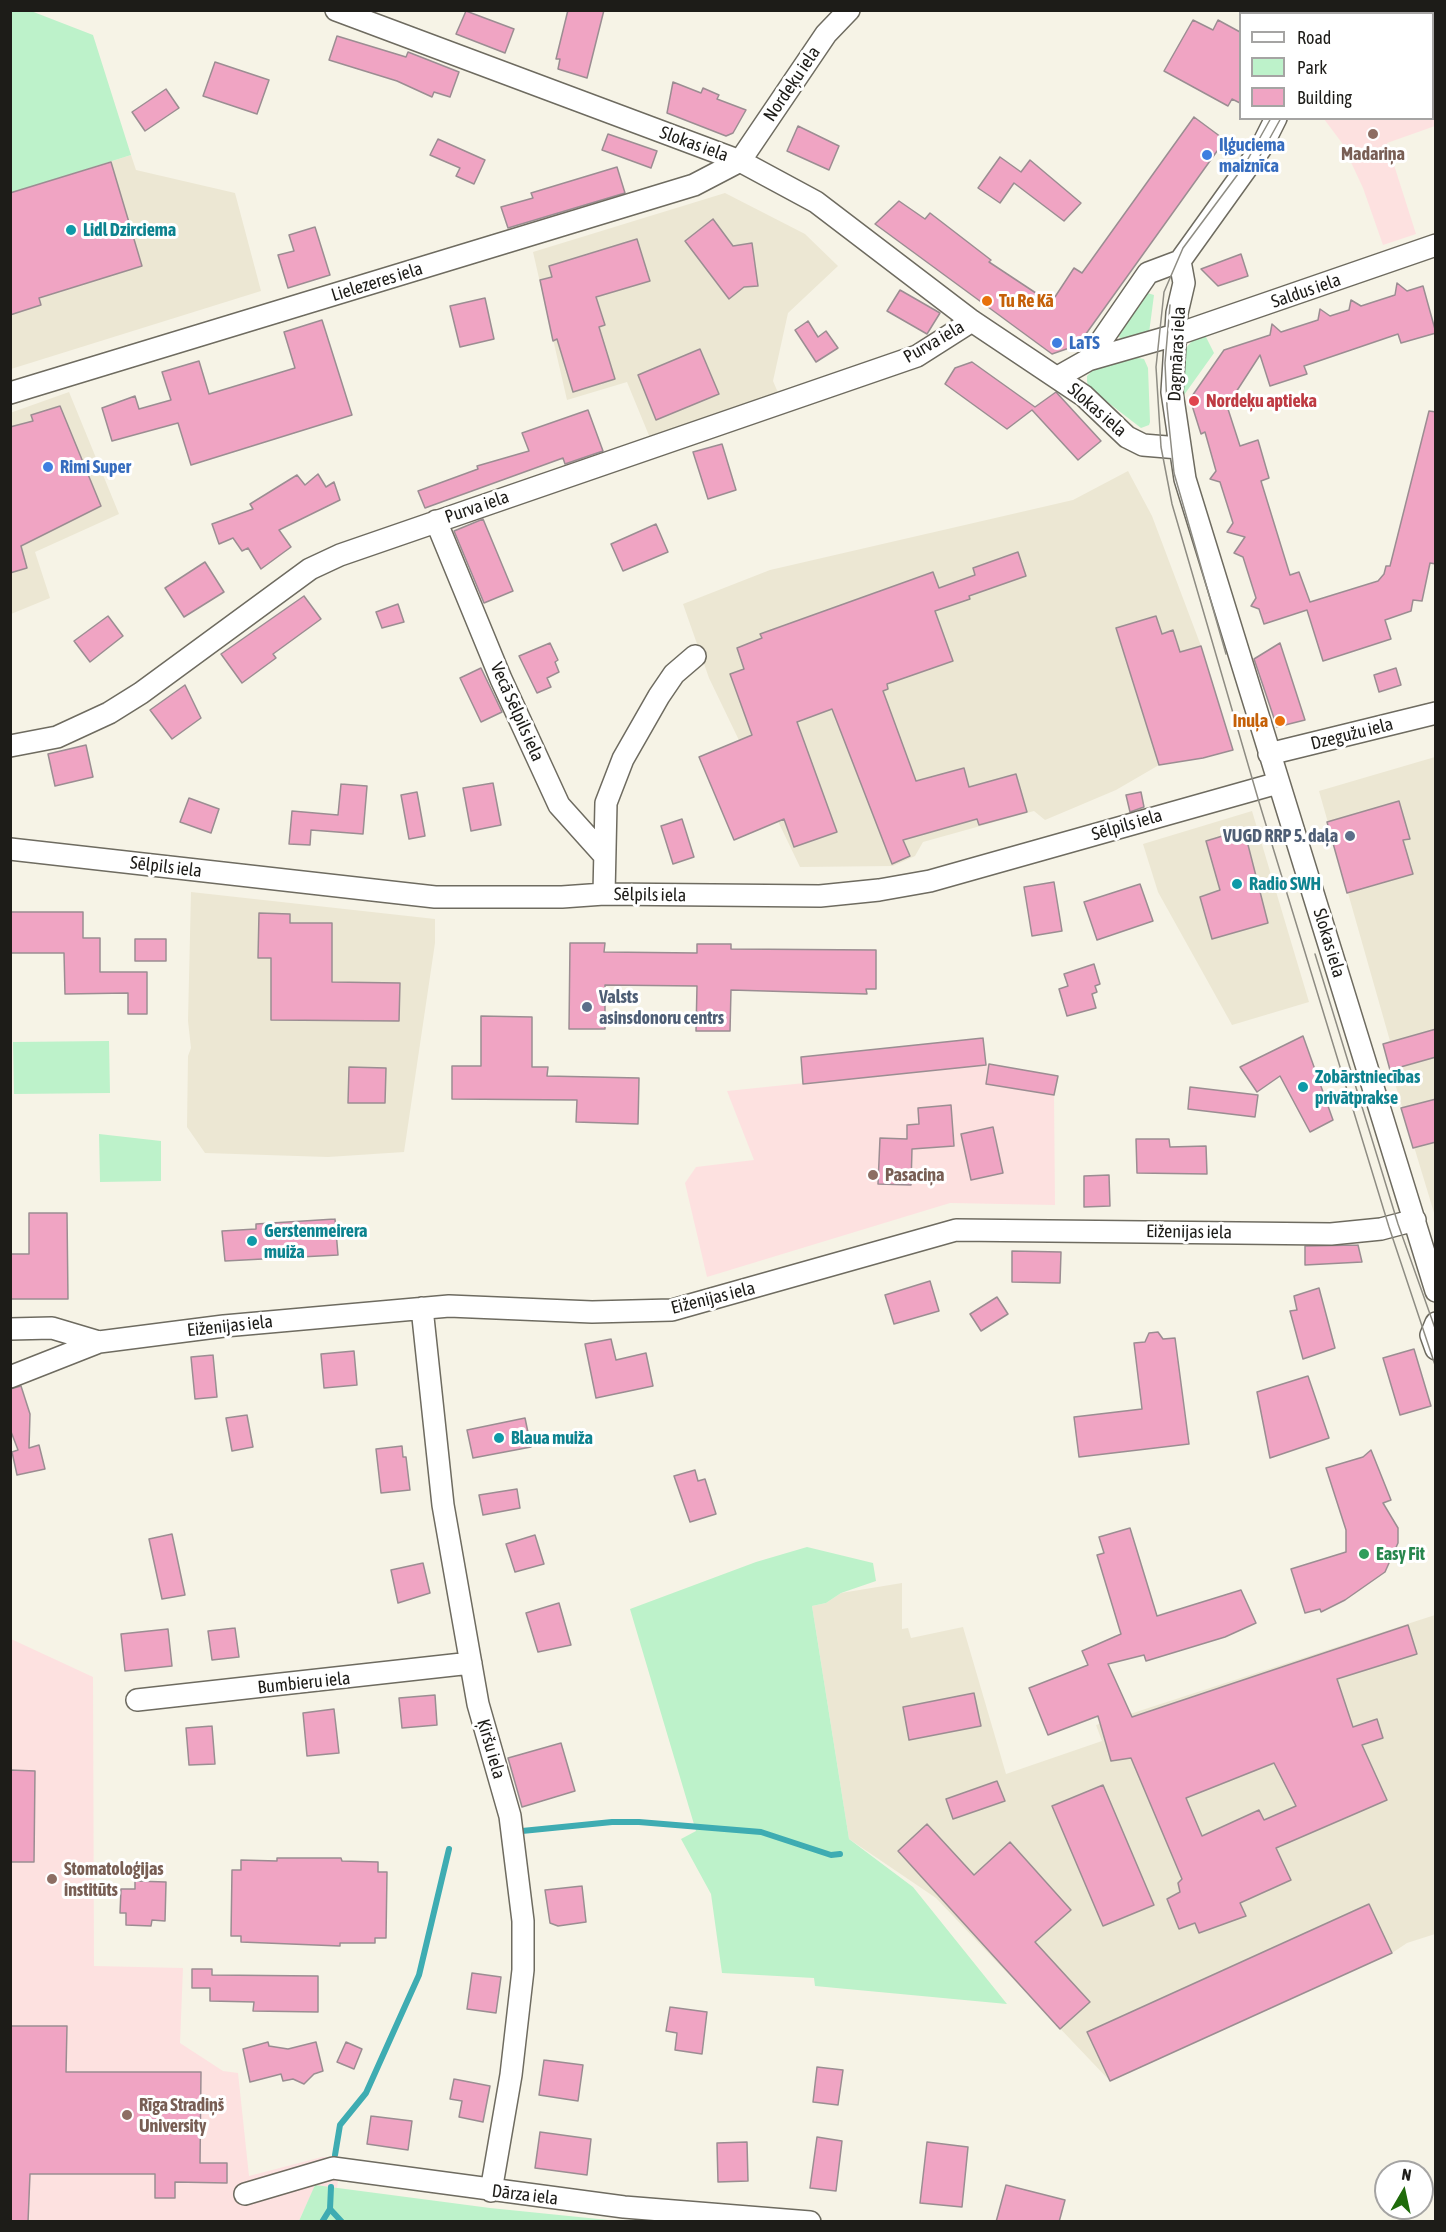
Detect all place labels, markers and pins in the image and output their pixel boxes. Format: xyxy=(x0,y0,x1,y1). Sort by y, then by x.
marker: Madariņa xyxy=(1366,127,1380,141)
place label: Iļģuciema maiznīca xyxy=(1219,134,1285,176)
place label: Madariņa xyxy=(1341,143,1405,165)
marker: Iļģuciema maiznīca xyxy=(1200,148,1214,162)
place label: Lidl Dzirciema xyxy=(83,219,176,241)
marker: Lidl Dzirciema xyxy=(64,223,78,237)
place label: Tu Re Kā xyxy=(999,290,1054,312)
marker: Tu Re Kā xyxy=(980,294,994,308)
place label: LaTS xyxy=(1069,332,1100,354)
marker: LaTS xyxy=(1050,336,1064,350)
place label: Nordeķu aptieka xyxy=(1206,390,1317,412)
marker: Nordeķu aptieka xyxy=(1187,394,1201,408)
place label: Rimi Super xyxy=(60,456,131,478)
marker: Rimi Super xyxy=(41,460,55,474)
place label: Inuļa xyxy=(1233,710,1268,732)
marker: Inuļa xyxy=(1273,714,1287,728)
place label: VUGD RRP 5. daļa xyxy=(1223,825,1338,847)
marker: VUGD RRP 5. daļa xyxy=(1343,829,1357,843)
place label: Radio SWH xyxy=(1249,873,1321,895)
marker: Radio SWH xyxy=(1230,877,1244,891)
place label: Valsts asinsdonoru centrs xyxy=(599,986,724,1028)
marker: Valsts asinsdonoru centrs xyxy=(580,1000,594,1014)
place label: Zobārstniecības privātprakse xyxy=(1315,1066,1420,1108)
marker: Zobārstniecības privātprakse xyxy=(1296,1080,1310,1094)
place label: Pasaciņa xyxy=(885,1164,944,1186)
marker: Pasaciņa xyxy=(866,1168,880,1182)
place label: Gerstenmeirera muiža xyxy=(264,1220,367,1262)
marker: Gerstenmeirera muiža xyxy=(245,1234,259,1248)
place label: Blaua muiža xyxy=(511,1427,593,1449)
marker: Blaua muiža xyxy=(492,1431,506,1445)
place label: Easy Fit xyxy=(1376,1543,1425,1565)
marker: Easy Fit xyxy=(1357,1547,1371,1561)
place label: Stomatoloģijas institūts xyxy=(64,1858,164,1900)
marker: Stomatoloģijas institūts xyxy=(45,1872,59,1886)
place label: Rīga Stradiņš University xyxy=(139,2094,224,2136)
marker: Rīga Stradiņš University xyxy=(120,2108,134,2122)

